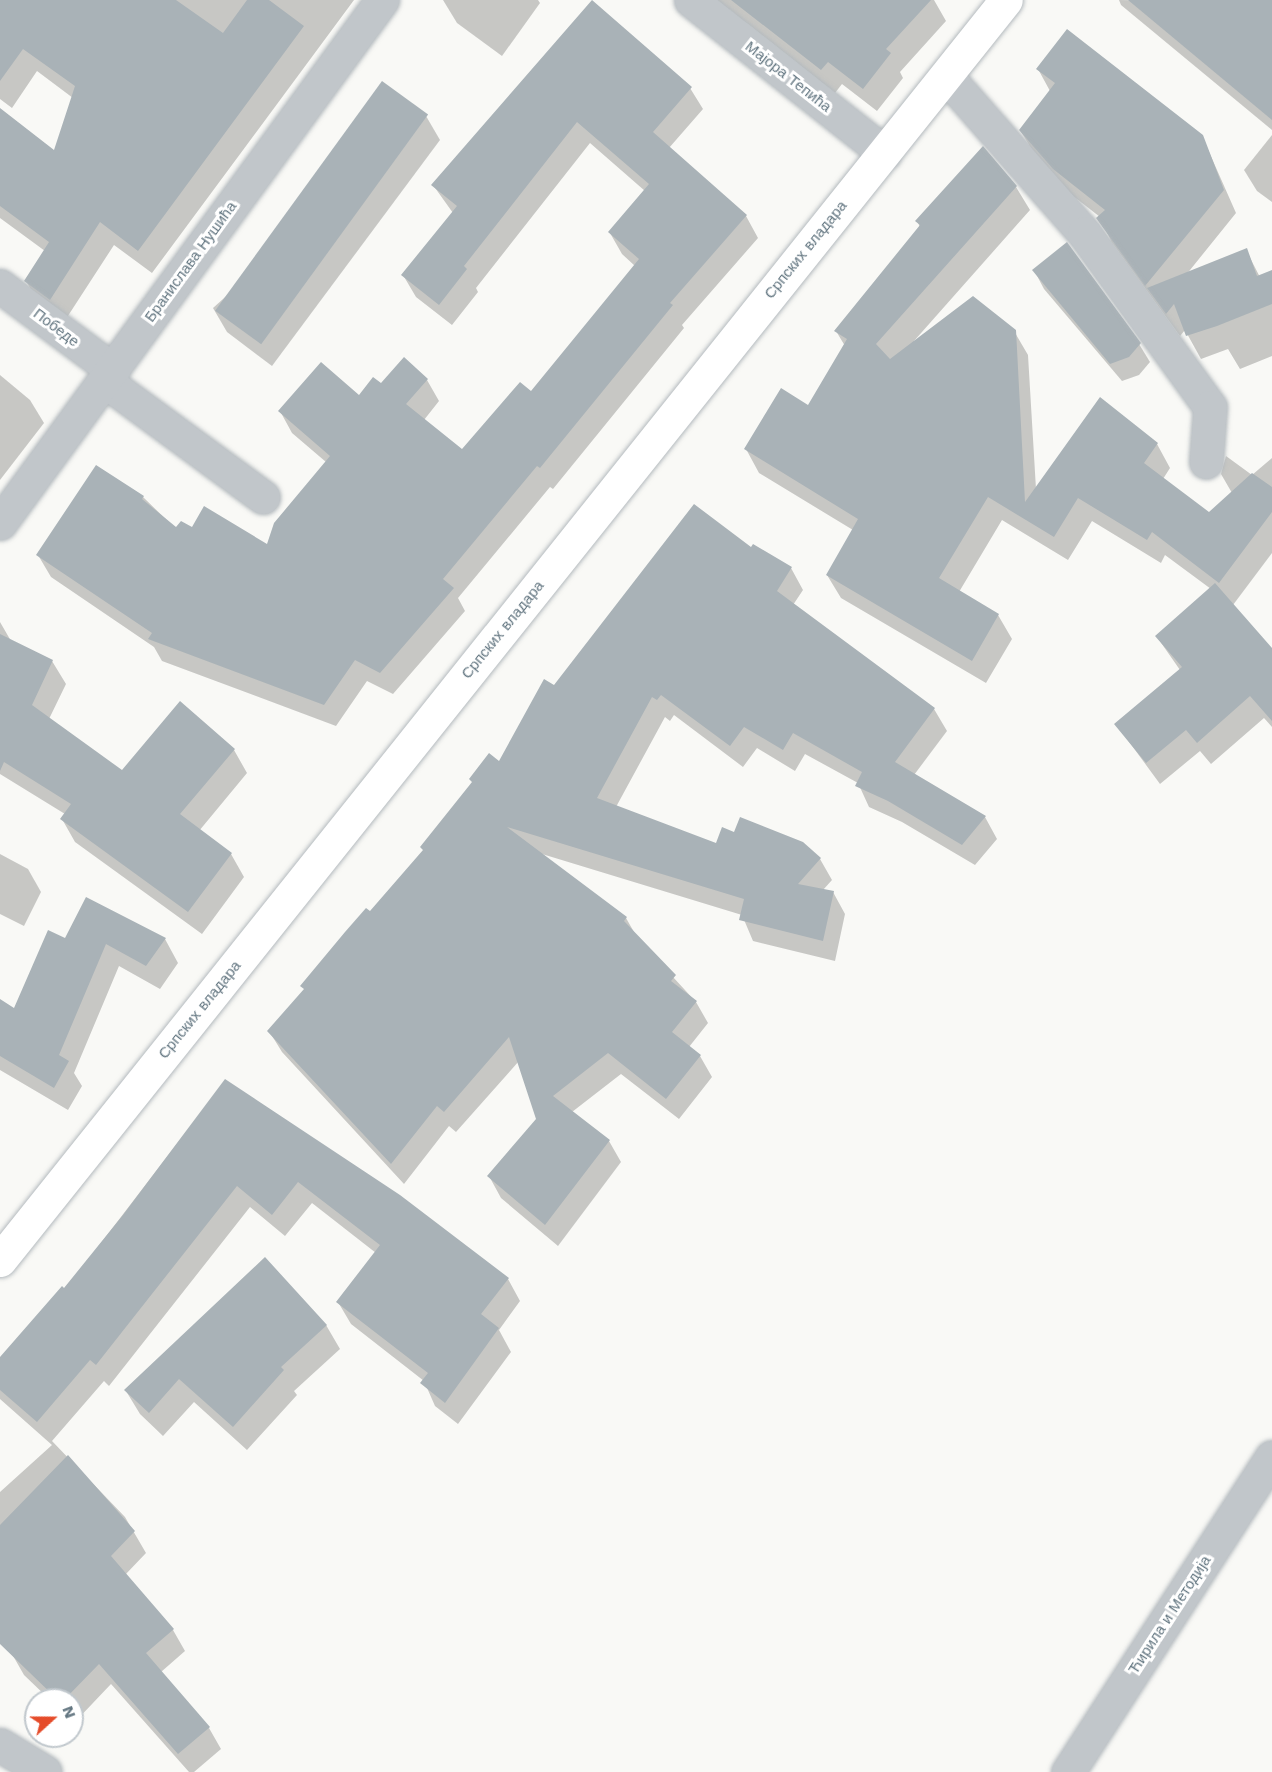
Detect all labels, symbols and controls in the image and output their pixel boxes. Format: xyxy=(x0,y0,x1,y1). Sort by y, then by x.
street label: Мајора Тепића xyxy=(741,38,835,116)
street label: Српских владара xyxy=(761,197,851,303)
street label: Бранислава Нушића xyxy=(141,198,241,326)
street label: Победе xyxy=(30,305,82,351)
street label: Српских владара xyxy=(458,577,548,683)
street label: Српских владара xyxy=(155,957,245,1063)
street label: Ћирила и Методија xyxy=(1125,1552,1215,1678)
north arrow xyxy=(24,1688,84,1748)
text: N xyxy=(58,1703,80,1721)

